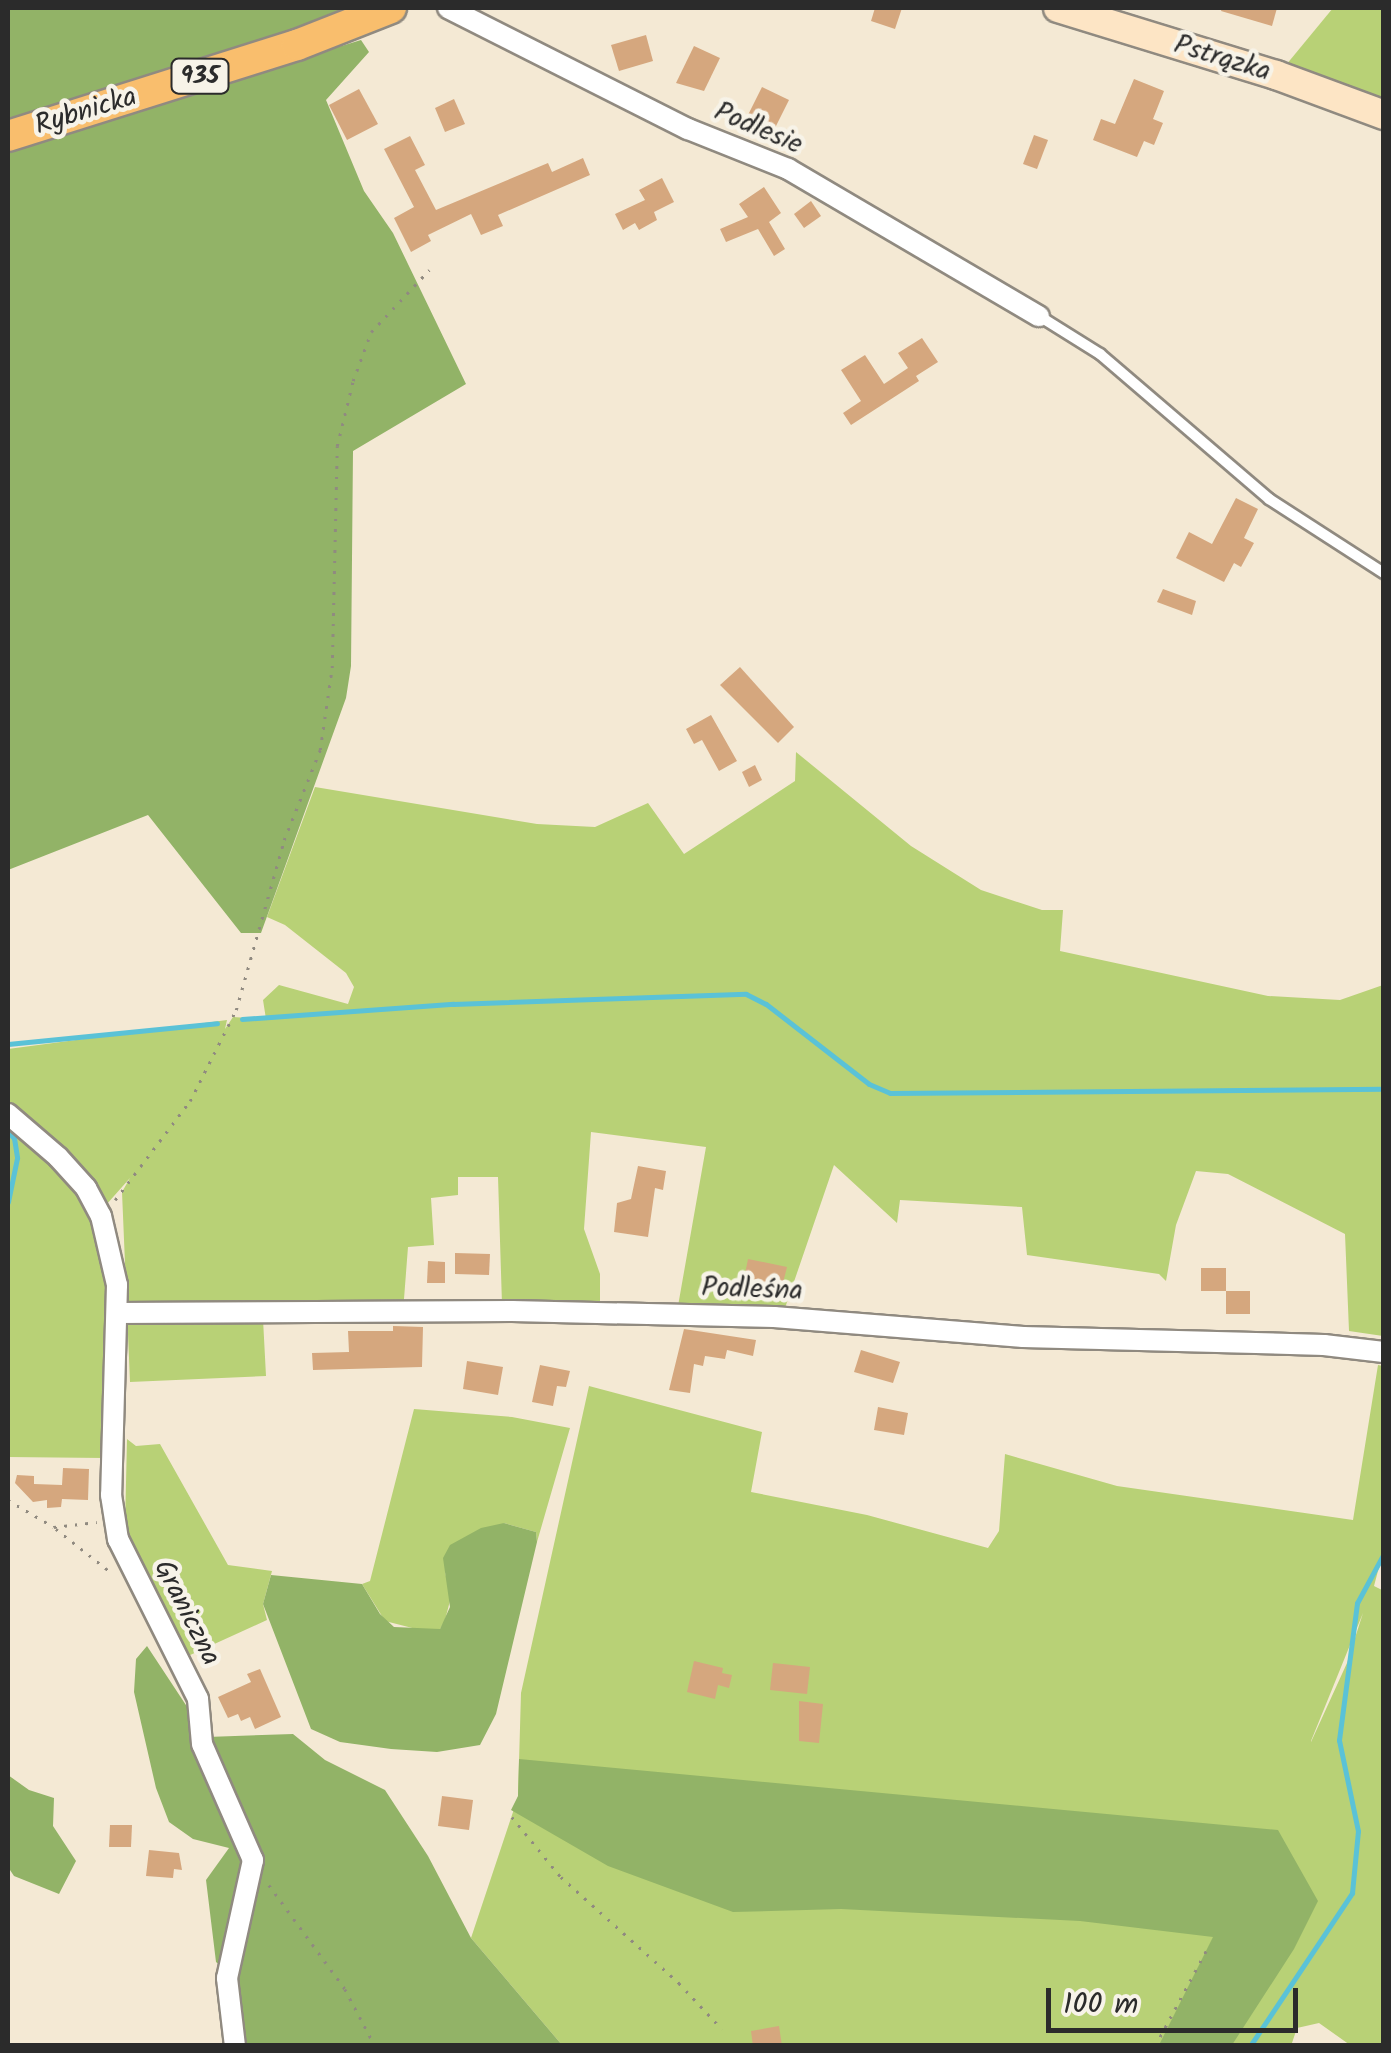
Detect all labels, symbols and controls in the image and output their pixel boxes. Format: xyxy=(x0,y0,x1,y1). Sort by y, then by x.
street label: Pstrązka xyxy=(1170,28,1274,90)
road number: 935 xyxy=(170,56,230,96)
street label: Rybnicka xyxy=(31,81,141,143)
street label: Podlesie xyxy=(709,95,807,163)
street label: Podleśna xyxy=(701,1271,803,1309)
street label: Graniczna xyxy=(145,1555,227,1671)
scale bar xyxy=(1051,1968,1304,2030)
text: 100 m xyxy=(1063,1981,1138,2029)

